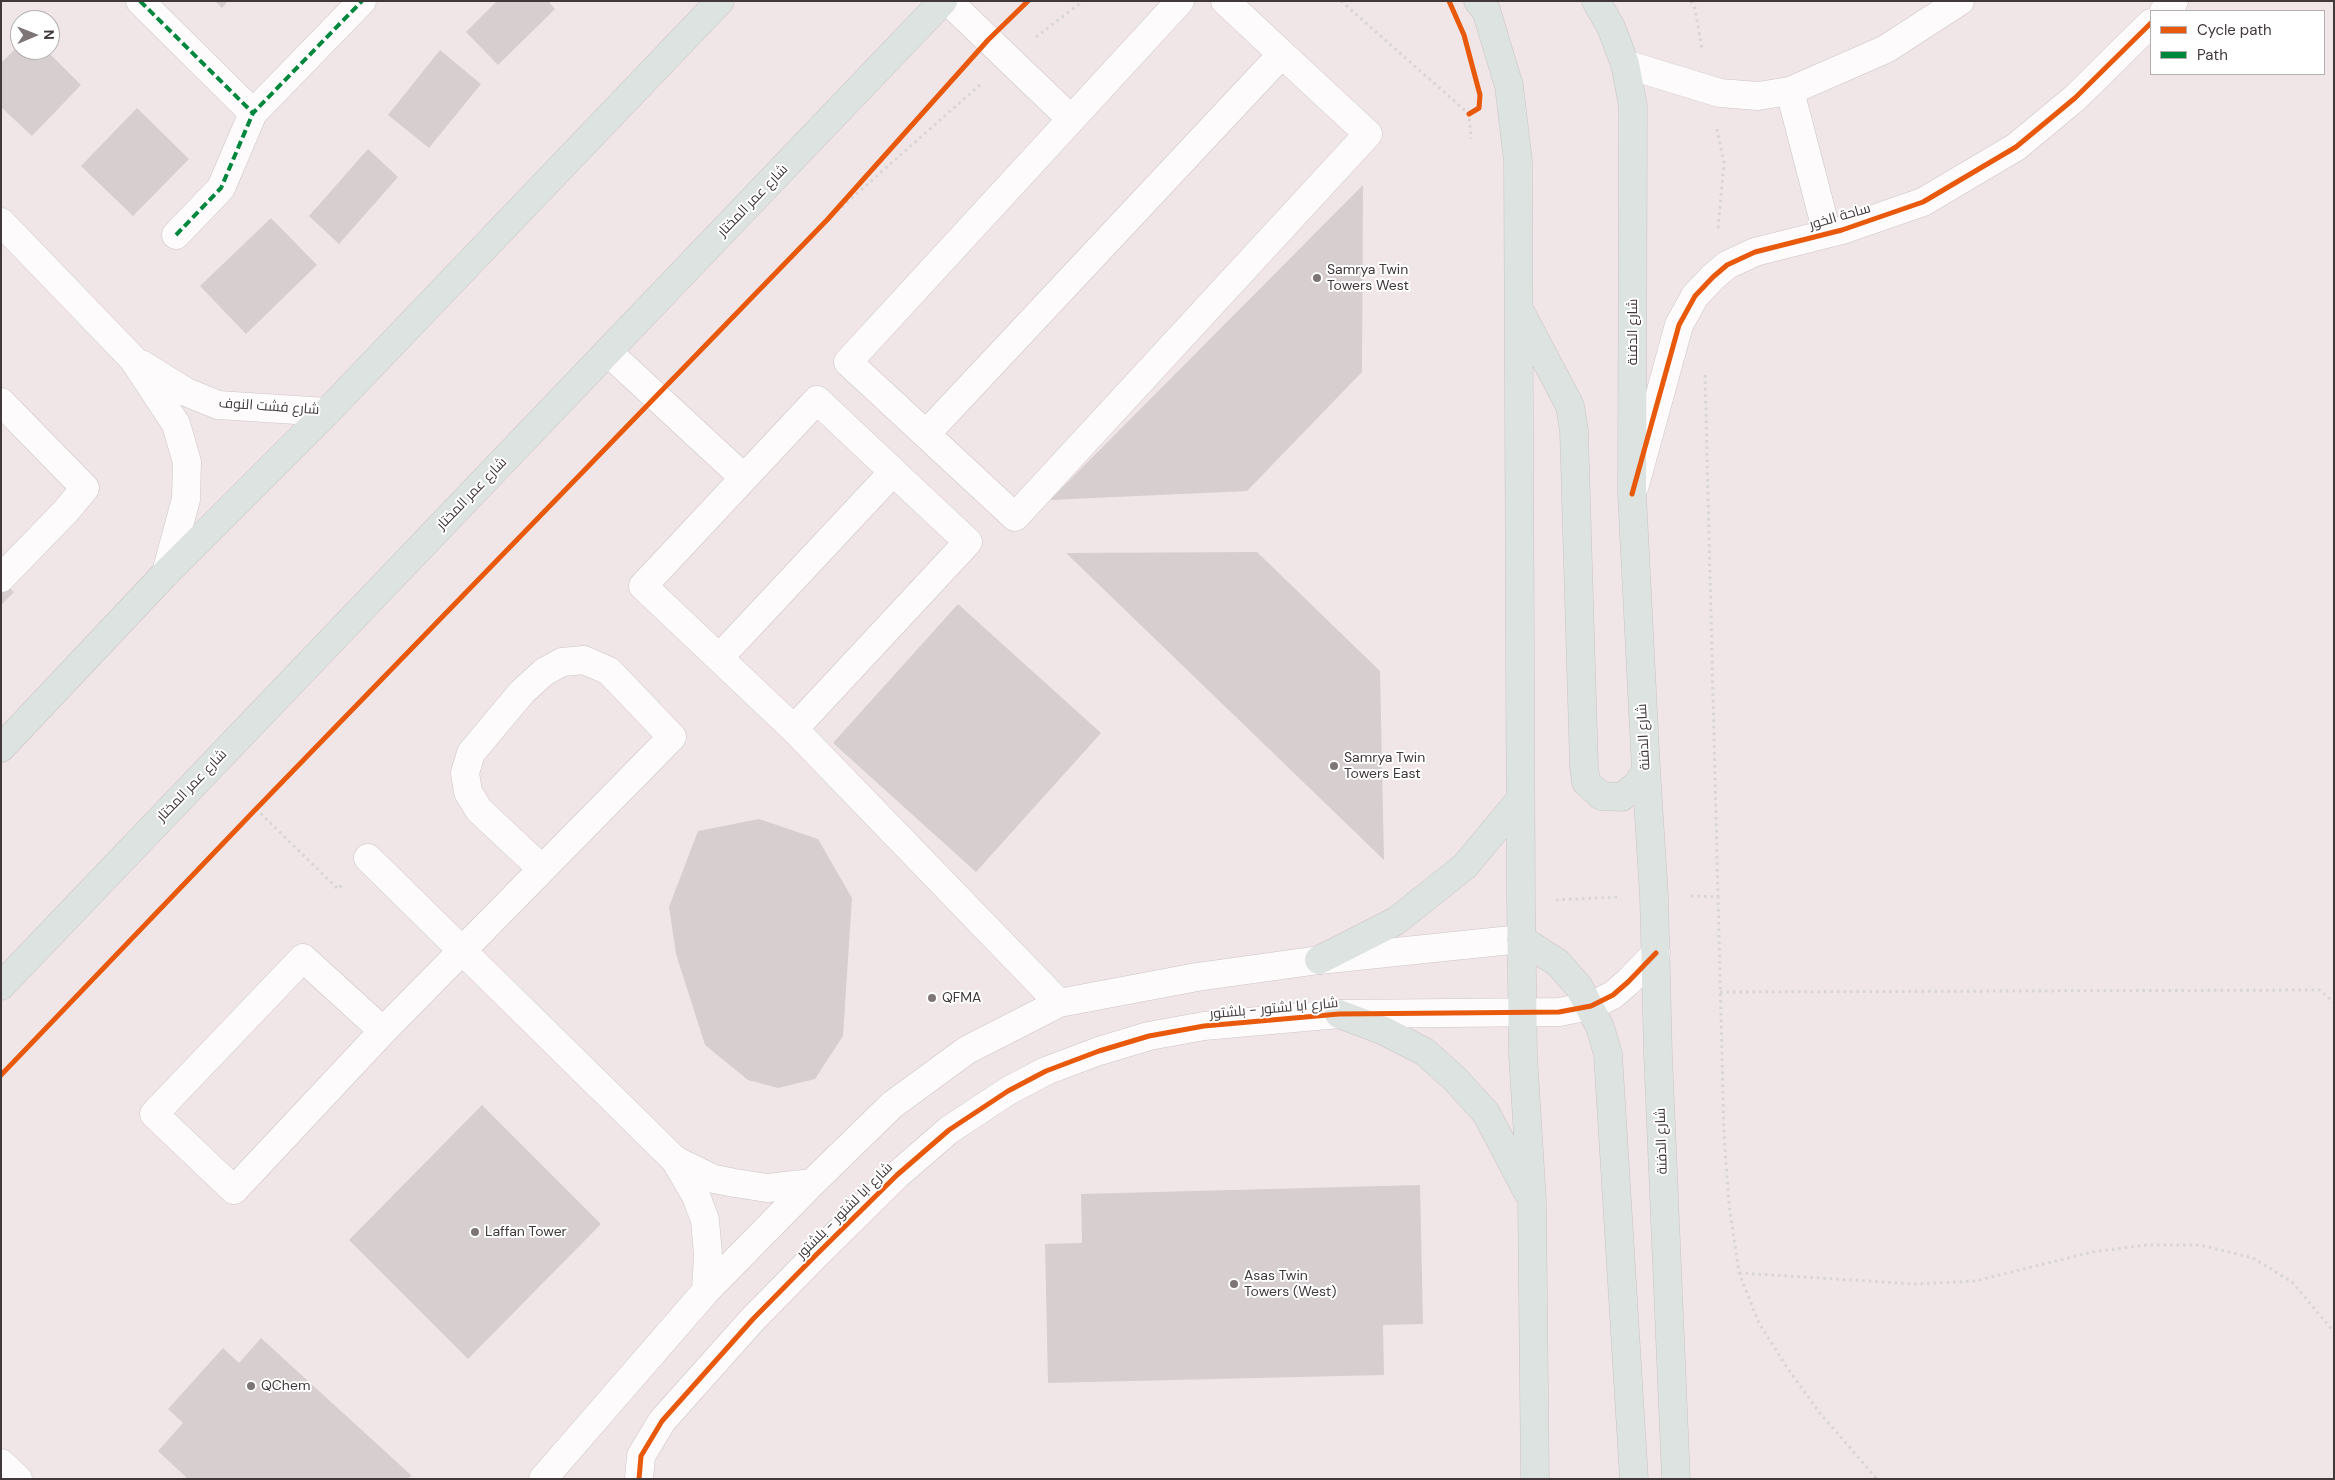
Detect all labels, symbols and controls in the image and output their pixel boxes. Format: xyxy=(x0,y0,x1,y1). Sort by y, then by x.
north arrow xyxy=(10,10,60,60)
legend xyxy=(2150,10,2325,75)
text: Cycle path xyxy=(2197,20,2272,40)
text: N xyxy=(40,29,58,40)
text: Path xyxy=(2197,45,2228,65)
street label: شارع عمر المختار xyxy=(714,161,792,241)
street label: ساحة الخور xyxy=(1807,200,1873,234)
place label: Samrya Twin Towers West xyxy=(1327,262,1409,294)
marker: Samrya Twin Towers West xyxy=(1311,272,1323,284)
street label: شارع الدفنة xyxy=(1625,299,1641,365)
street label: شارع فشت النوف xyxy=(218,395,320,419)
street label: شارع عمر المختار xyxy=(433,454,511,534)
street label: شارع الدفنة xyxy=(1634,703,1654,771)
street label: شارع عمر المختار xyxy=(153,746,231,826)
place label: Samrya Twin Towers East xyxy=(1344,750,1425,782)
marker: Samrya Twin Towers East xyxy=(1328,760,1340,772)
place label: QFMA xyxy=(942,990,981,1006)
marker: QFMA xyxy=(926,992,938,1004)
street label: شارع ابا لشتور - بلشتور xyxy=(1209,995,1339,1023)
street label: شارع الدفنة xyxy=(1652,1107,1672,1175)
street label: شارع ابا لشتور - بلشتور xyxy=(793,1159,897,1263)
place label: Laffan Tower xyxy=(485,1224,567,1240)
marker: Laffan Tower xyxy=(469,1226,481,1238)
place label: Asas Twin Towers (West) xyxy=(1244,1268,1336,1300)
marker: Asas Twin Towers (West) xyxy=(1228,1278,1240,1290)
place label: QChem xyxy=(261,1378,310,1394)
marker: QChem xyxy=(245,1380,257,1392)

